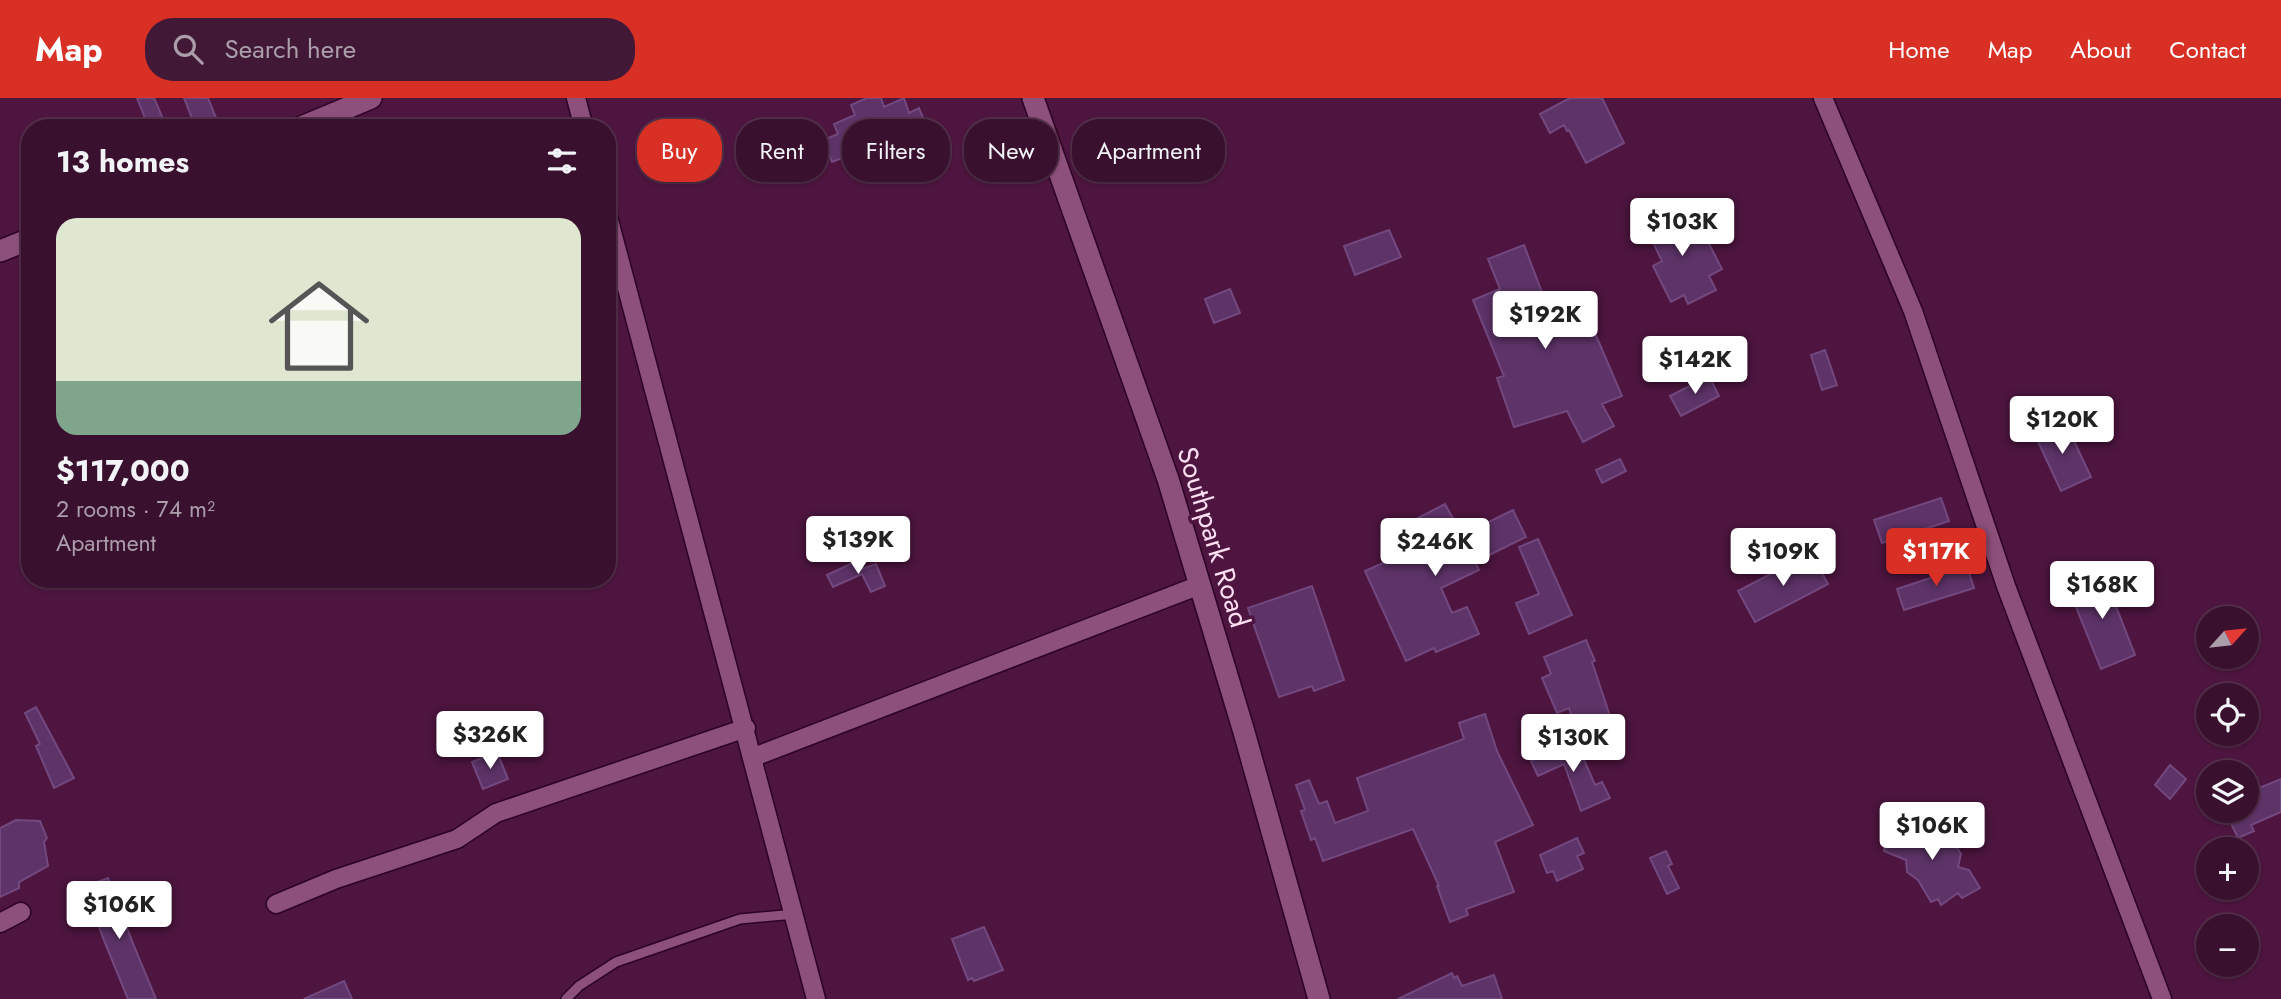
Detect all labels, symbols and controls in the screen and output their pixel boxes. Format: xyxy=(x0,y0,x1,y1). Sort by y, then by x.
search box xyxy=(145,18,635,81)
text: Map xyxy=(35,26,103,73)
icon: search xyxy=(169,30,207,68)
text: Search here xyxy=(225,30,356,68)
text: Home xyxy=(1888,32,1950,67)
text: Map xyxy=(1988,32,2032,67)
text: About xyxy=(2070,32,2131,67)
text: Contact xyxy=(2169,32,2246,67)
chip: Buy xyxy=(637,119,722,182)
chip: Rent xyxy=(736,119,828,182)
chip: Filters xyxy=(842,119,950,182)
chip: New xyxy=(964,119,1058,182)
chip: Apartment xyxy=(1072,119,1225,182)
text: 13 homes xyxy=(56,140,189,183)
icon: filters xyxy=(543,142,581,180)
pin: $103K xyxy=(1633,198,1731,258)
text: $103K xyxy=(1646,204,1718,238)
icon: home xyxy=(256,263,382,389)
pin: $192K xyxy=(1496,292,1594,351)
text: $192K xyxy=(1509,297,1581,331)
pin: $142K xyxy=(1646,336,1744,396)
text: $142K xyxy=(1658,342,1732,376)
pin: $120K xyxy=(2013,396,2111,456)
text: $120K xyxy=(2026,402,2098,436)
street label: Southpark Road xyxy=(1167,442,1260,633)
text: $117,000 xyxy=(56,449,190,492)
text: 2 rooms · 74 m² xyxy=(56,492,215,526)
pin: $139K xyxy=(809,517,907,576)
pin: $246K xyxy=(1386,518,1484,578)
text: $139K xyxy=(822,522,894,556)
text: $246K xyxy=(1397,524,1473,558)
text: Apartment xyxy=(56,526,156,560)
pin: $109K xyxy=(1734,528,1832,588)
pin: $117K xyxy=(1887,528,1985,588)
text: $109K xyxy=(1747,534,1819,568)
text: $117K xyxy=(1902,534,1970,568)
pin: $168K xyxy=(2053,561,2151,621)
text: $168K xyxy=(2066,567,2138,601)
north arrow xyxy=(2196,606,2259,668)
map controls xyxy=(2196,606,2259,977)
button: locate xyxy=(2196,683,2259,746)
pin: $326K xyxy=(441,712,539,771)
pin: $130K xyxy=(1524,714,1622,774)
text: $326K xyxy=(452,717,528,751)
text: $130K xyxy=(1537,720,1609,754)
button: layers xyxy=(2196,760,2259,823)
pin: $106K xyxy=(1883,802,1981,862)
text: $106K xyxy=(1896,808,1968,842)
button: + xyxy=(2196,837,2259,900)
pin: $106K xyxy=(70,882,168,941)
text: $106K xyxy=(83,887,155,921)
button: − xyxy=(2196,914,2259,977)

